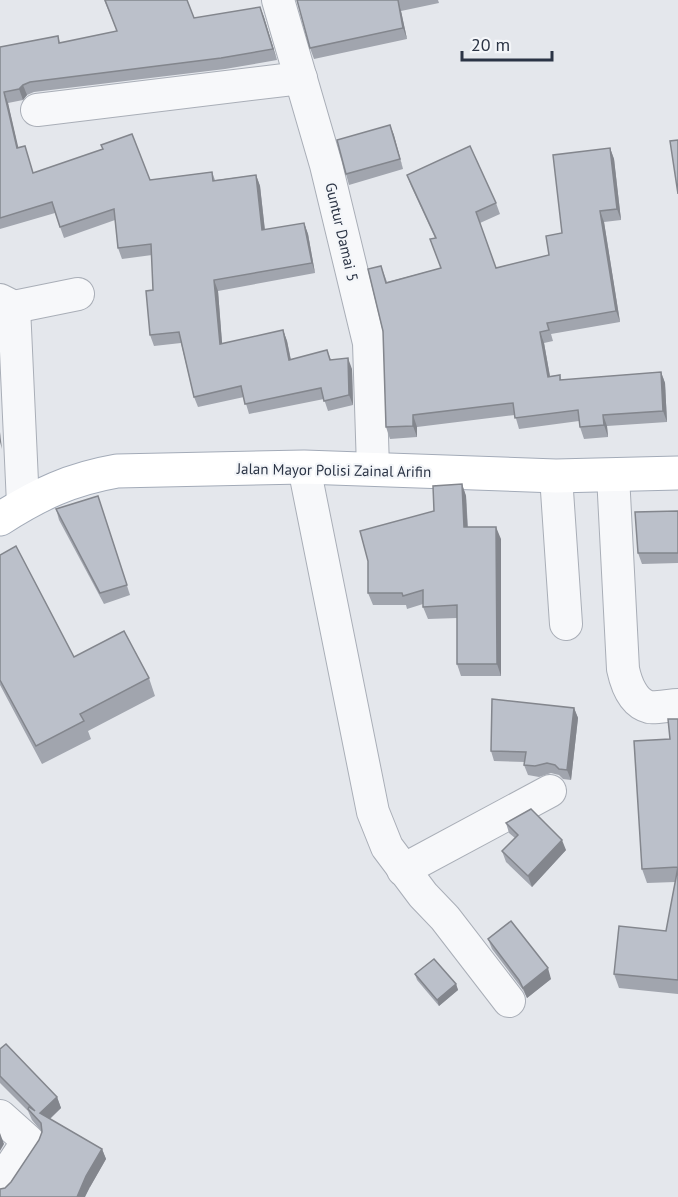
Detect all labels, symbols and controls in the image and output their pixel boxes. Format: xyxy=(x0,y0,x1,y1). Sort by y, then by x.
scale bar xyxy=(462,24,552,62)
text: 20 m xyxy=(471,33,510,56)
street label: Guntur Damai 5 xyxy=(321,181,363,283)
street label: Jalan Mayor Polisi Zainal Arifin xyxy=(236,459,431,481)

